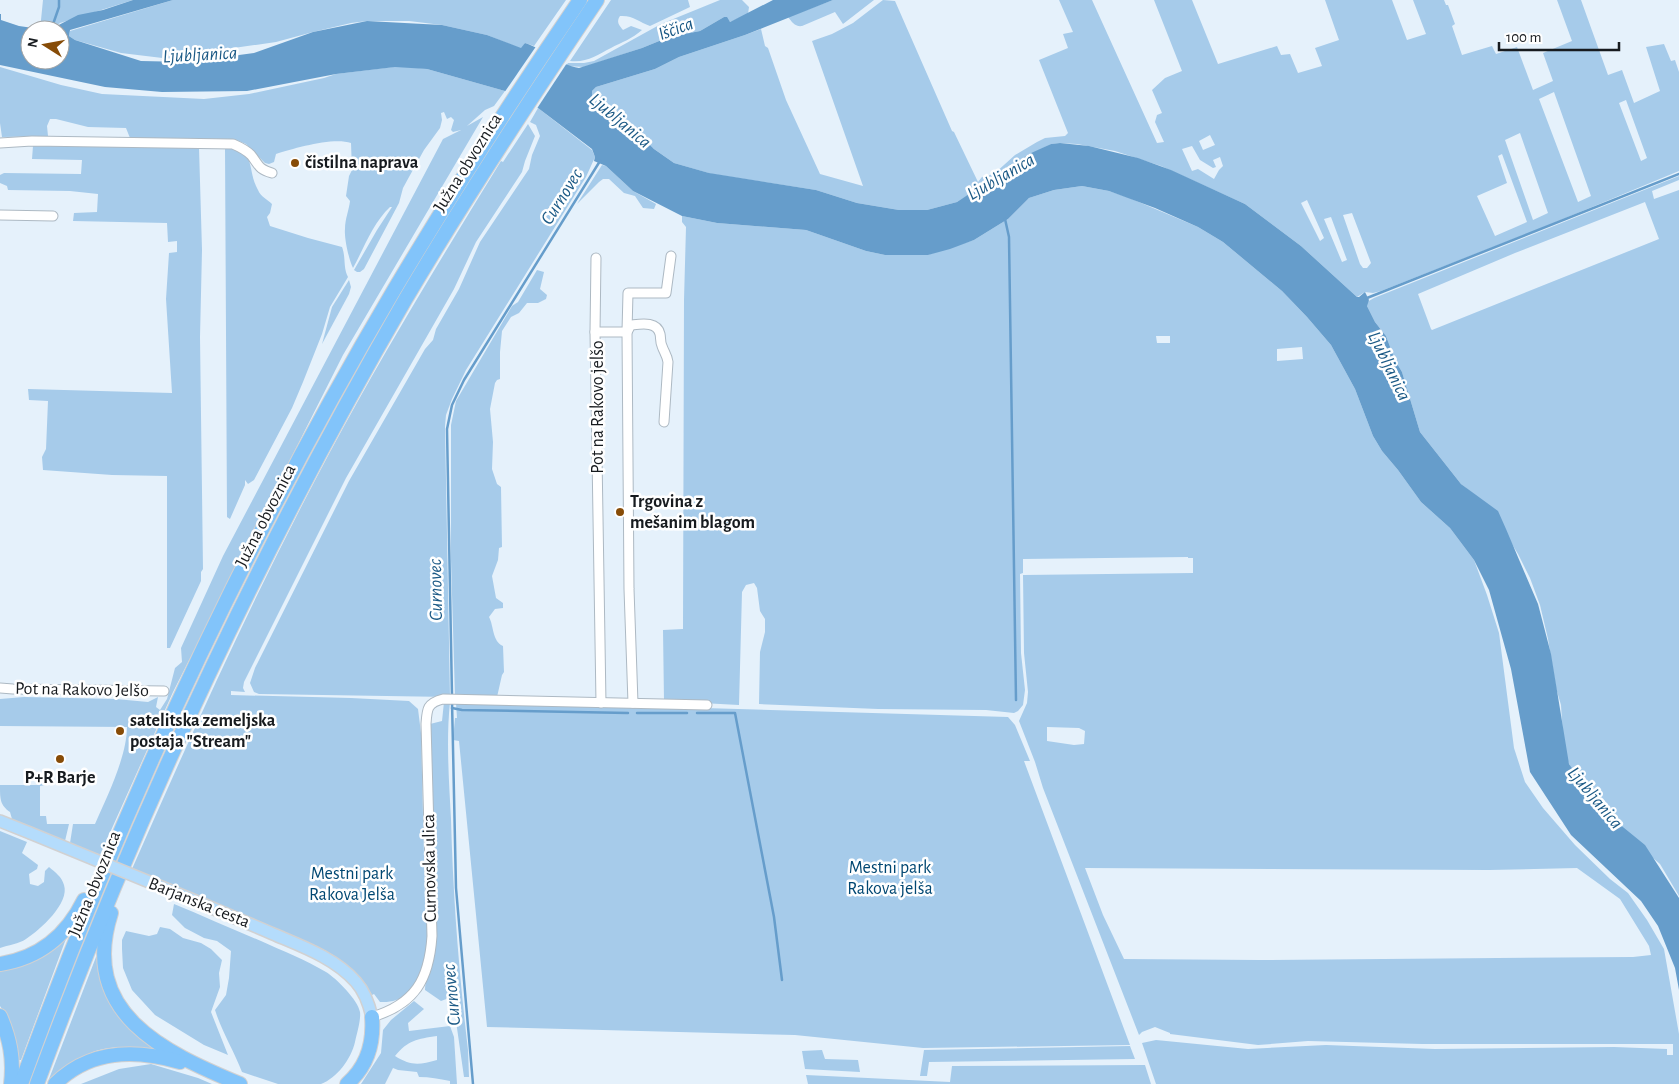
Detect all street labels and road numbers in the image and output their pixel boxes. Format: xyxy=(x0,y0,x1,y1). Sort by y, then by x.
street label: Južna obvoznica xyxy=(431,111,505,215)
street label: Pot na Rakovo jelšo xyxy=(589,340,607,474)
street label: Južna obvoznica xyxy=(232,462,300,570)
street label: Pot na Rakovo Jelšo xyxy=(15,680,149,700)
street label: Curnovska ulica xyxy=(420,814,440,922)
street label: Južna obvoznica xyxy=(66,828,124,940)
street label: Barjanska cesta xyxy=(146,875,252,931)

